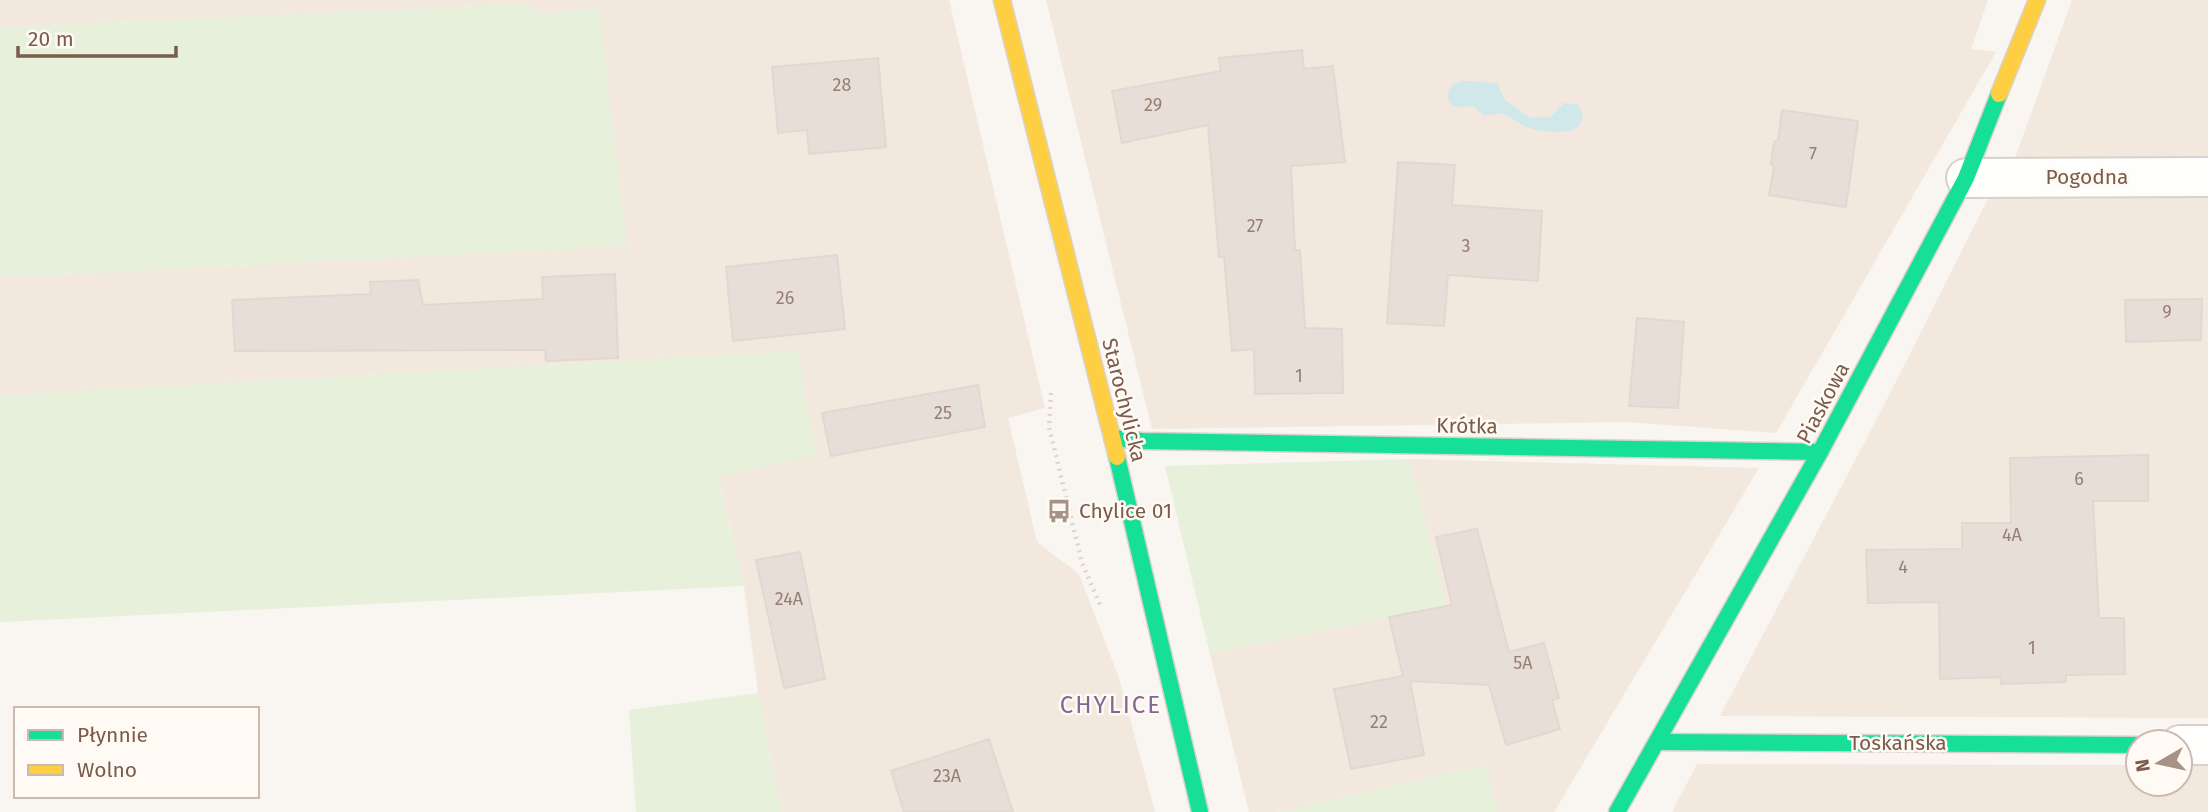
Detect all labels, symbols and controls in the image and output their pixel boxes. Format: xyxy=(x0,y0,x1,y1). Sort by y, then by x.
scale bar xyxy=(18,14,175,58)
text: 20 m xyxy=(28,26,74,52)
house number: 28 xyxy=(833,74,851,96)
house number: 29 xyxy=(1144,94,1162,116)
house number: 7 xyxy=(1809,143,1817,165)
street label: Pogodna xyxy=(2046,164,2128,190)
house number: 27 xyxy=(1247,215,1263,237)
house number: 3 xyxy=(1462,235,1470,257)
house number: 26 xyxy=(776,287,794,309)
house number: 9 xyxy=(2162,301,2172,323)
street label: Starochylicka xyxy=(1096,335,1152,465)
street label: Piaskowa xyxy=(1791,358,1855,448)
house number: 1 xyxy=(1295,365,1303,387)
house number: 25 xyxy=(934,402,952,424)
street label: Krótka xyxy=(1436,412,1498,440)
house number: 6 xyxy=(2074,468,2084,490)
bus stop icon: Chylice 01 xyxy=(1045,497,1073,525)
place label: Chylice 01 xyxy=(1079,498,1172,524)
house number: 4A xyxy=(2002,524,2023,546)
house number: 4 xyxy=(1898,556,1908,578)
house number: 24A xyxy=(775,588,804,610)
house number: 1 xyxy=(2028,637,2036,659)
house number: 5A xyxy=(1513,652,1533,674)
district label: CHYLICE xyxy=(1060,691,1162,719)
legend xyxy=(14,707,259,798)
house number: 22 xyxy=(1370,711,1388,733)
text: Płynnie xyxy=(77,722,148,748)
north arrow xyxy=(2124,728,2194,798)
street label: Toskańska xyxy=(1849,730,1947,756)
text: Wolno xyxy=(77,757,137,783)
text: N xyxy=(2130,758,2155,774)
house number: 23A xyxy=(933,765,962,787)

